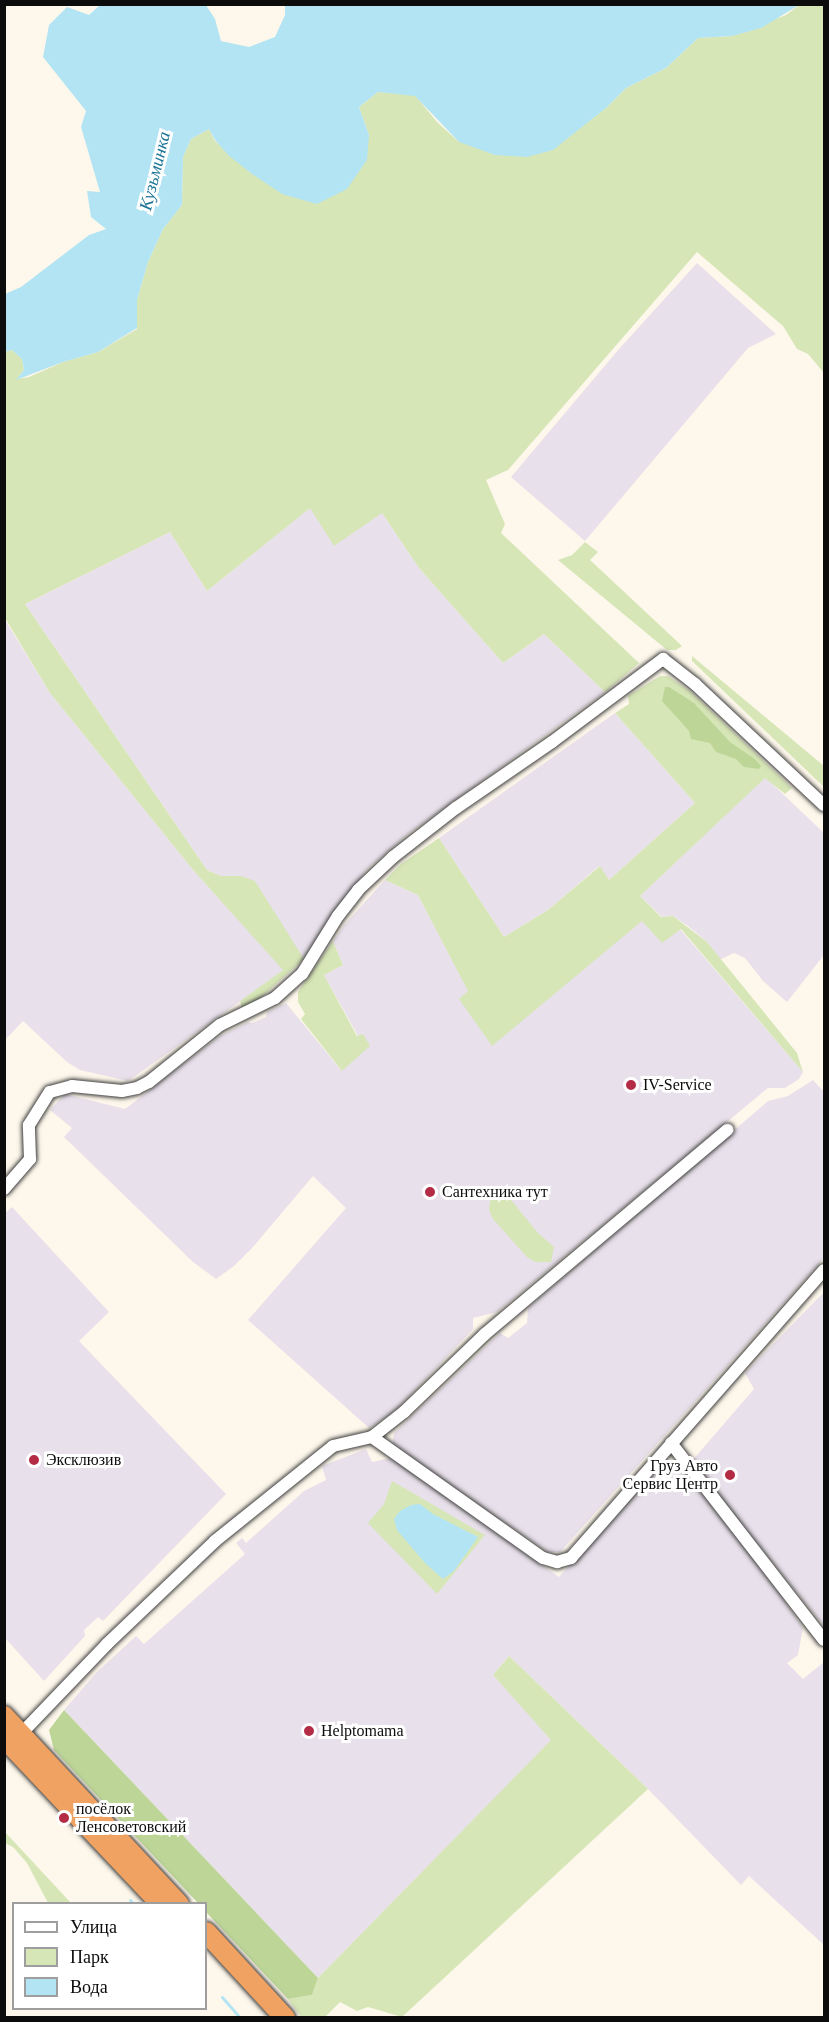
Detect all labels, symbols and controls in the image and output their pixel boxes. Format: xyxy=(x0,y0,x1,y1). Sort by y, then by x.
water label: Кузьминка xyxy=(135,129,175,213)
place label: IV-Service xyxy=(643,1075,712,1095)
marker: IV-Service xyxy=(624,1078,638,1092)
place label: Сантехника тут xyxy=(442,1182,548,1202)
marker: Сантехника тут xyxy=(423,1185,437,1199)
place label: Эксклюзив xyxy=(46,1450,121,1470)
marker: Эксклюзив xyxy=(27,1453,41,1467)
place label: Груз Авто Сервис Центр xyxy=(622,1456,718,1494)
marker: Груз Авто Сервис Центр xyxy=(723,1468,737,1482)
place label: Helptomama xyxy=(321,1721,404,1741)
marker: Helptomama xyxy=(302,1724,316,1738)
place label: посёлок Ленсоветовский xyxy=(76,1799,186,1837)
marker: посёлок Ленсоветовский xyxy=(57,1811,71,1825)
legend xyxy=(12,1902,207,2010)
text: Улица xyxy=(70,1917,117,1937)
text: Парк xyxy=(70,1947,109,1967)
text: Вода xyxy=(70,1977,108,1997)

